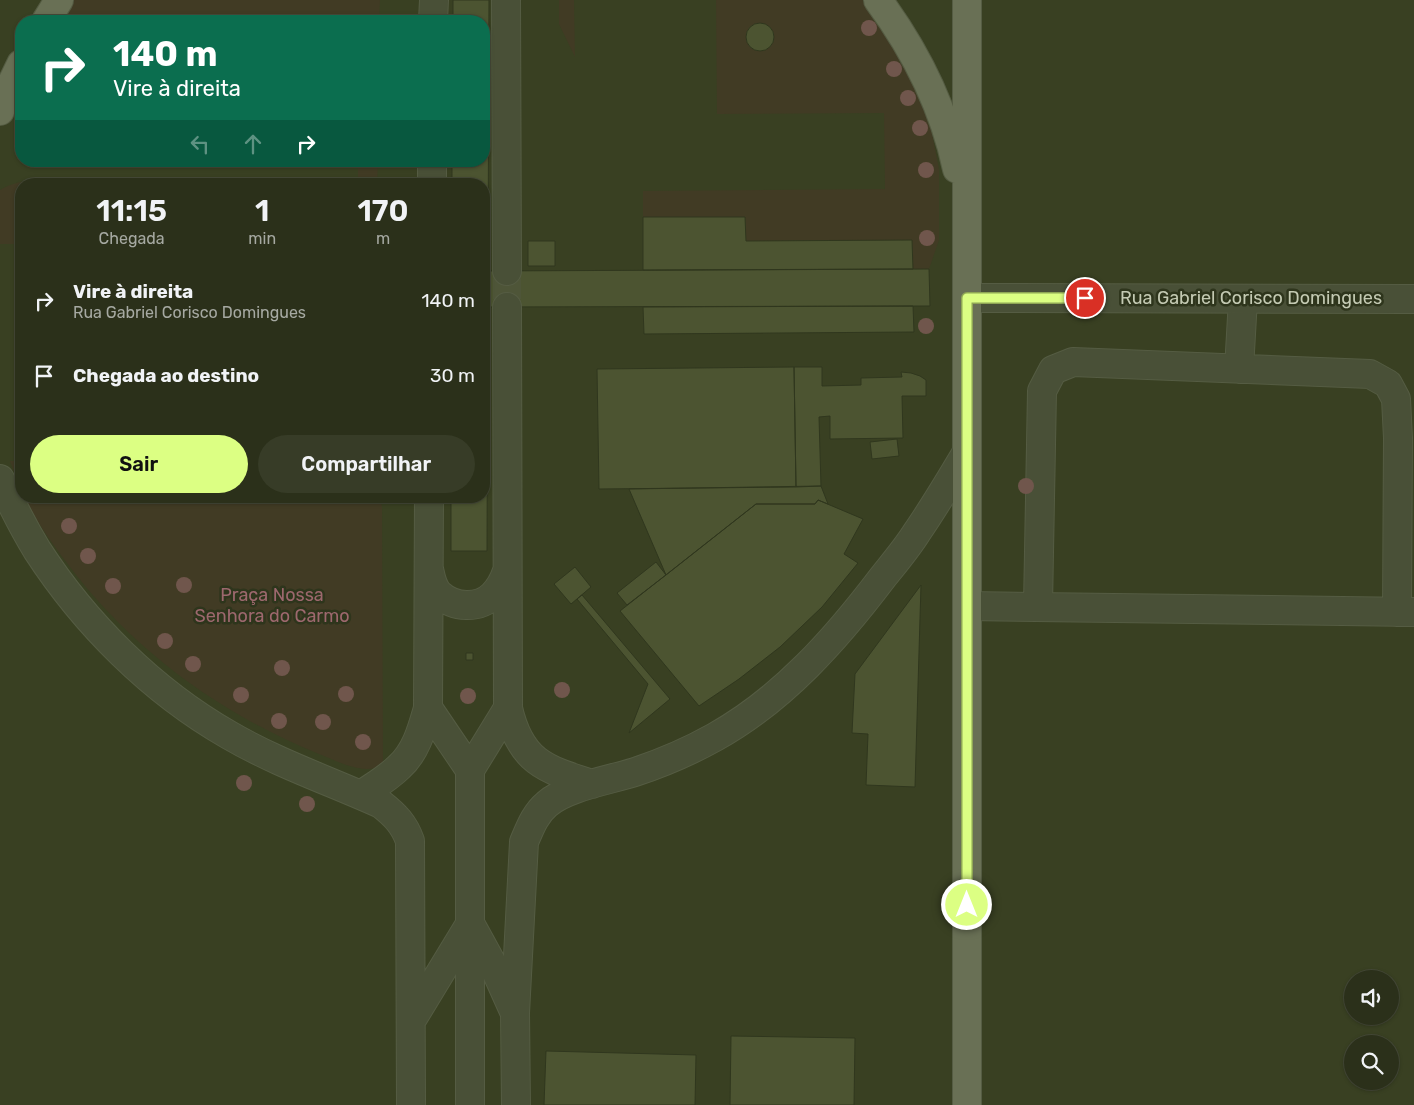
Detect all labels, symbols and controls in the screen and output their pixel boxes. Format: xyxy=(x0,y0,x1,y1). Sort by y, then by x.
text: 140 m xyxy=(113,33,218,75)
icon: right xyxy=(30,35,95,100)
text: Vire à direita xyxy=(113,75,241,102)
icon: left xyxy=(186,130,214,158)
icon: ahead xyxy=(239,130,267,158)
icon: right xyxy=(292,130,320,158)
text: 11:15 xyxy=(96,193,167,229)
text: 1 xyxy=(255,193,269,229)
text: 170 xyxy=(357,193,409,229)
text: Chegada xyxy=(99,229,165,248)
text: min xyxy=(248,229,276,248)
text: m xyxy=(376,229,390,248)
pin xyxy=(1064,277,1106,319)
text: Vire à direita xyxy=(73,280,193,303)
icon: arrive xyxy=(1071,284,1099,312)
icon: right xyxy=(30,287,58,315)
street label: Rua Gabriel Corisco Domingues xyxy=(1120,287,1382,309)
text: 140 m xyxy=(421,289,475,312)
text: Rua Gabriel Corisco Domingues xyxy=(73,303,306,322)
icon: arrive xyxy=(30,362,58,390)
text: Chegada ao destino xyxy=(73,364,259,387)
text: 30 m xyxy=(430,364,475,387)
button: Sair xyxy=(30,435,248,493)
button: Compartilhar xyxy=(258,435,475,493)
park label: Praça Nossa Senhora do Carmo xyxy=(194,584,350,627)
position arrow xyxy=(940,878,992,930)
map controls xyxy=(1344,970,1399,1090)
button: sound xyxy=(1344,970,1399,1025)
button: search xyxy=(1344,1035,1399,1090)

